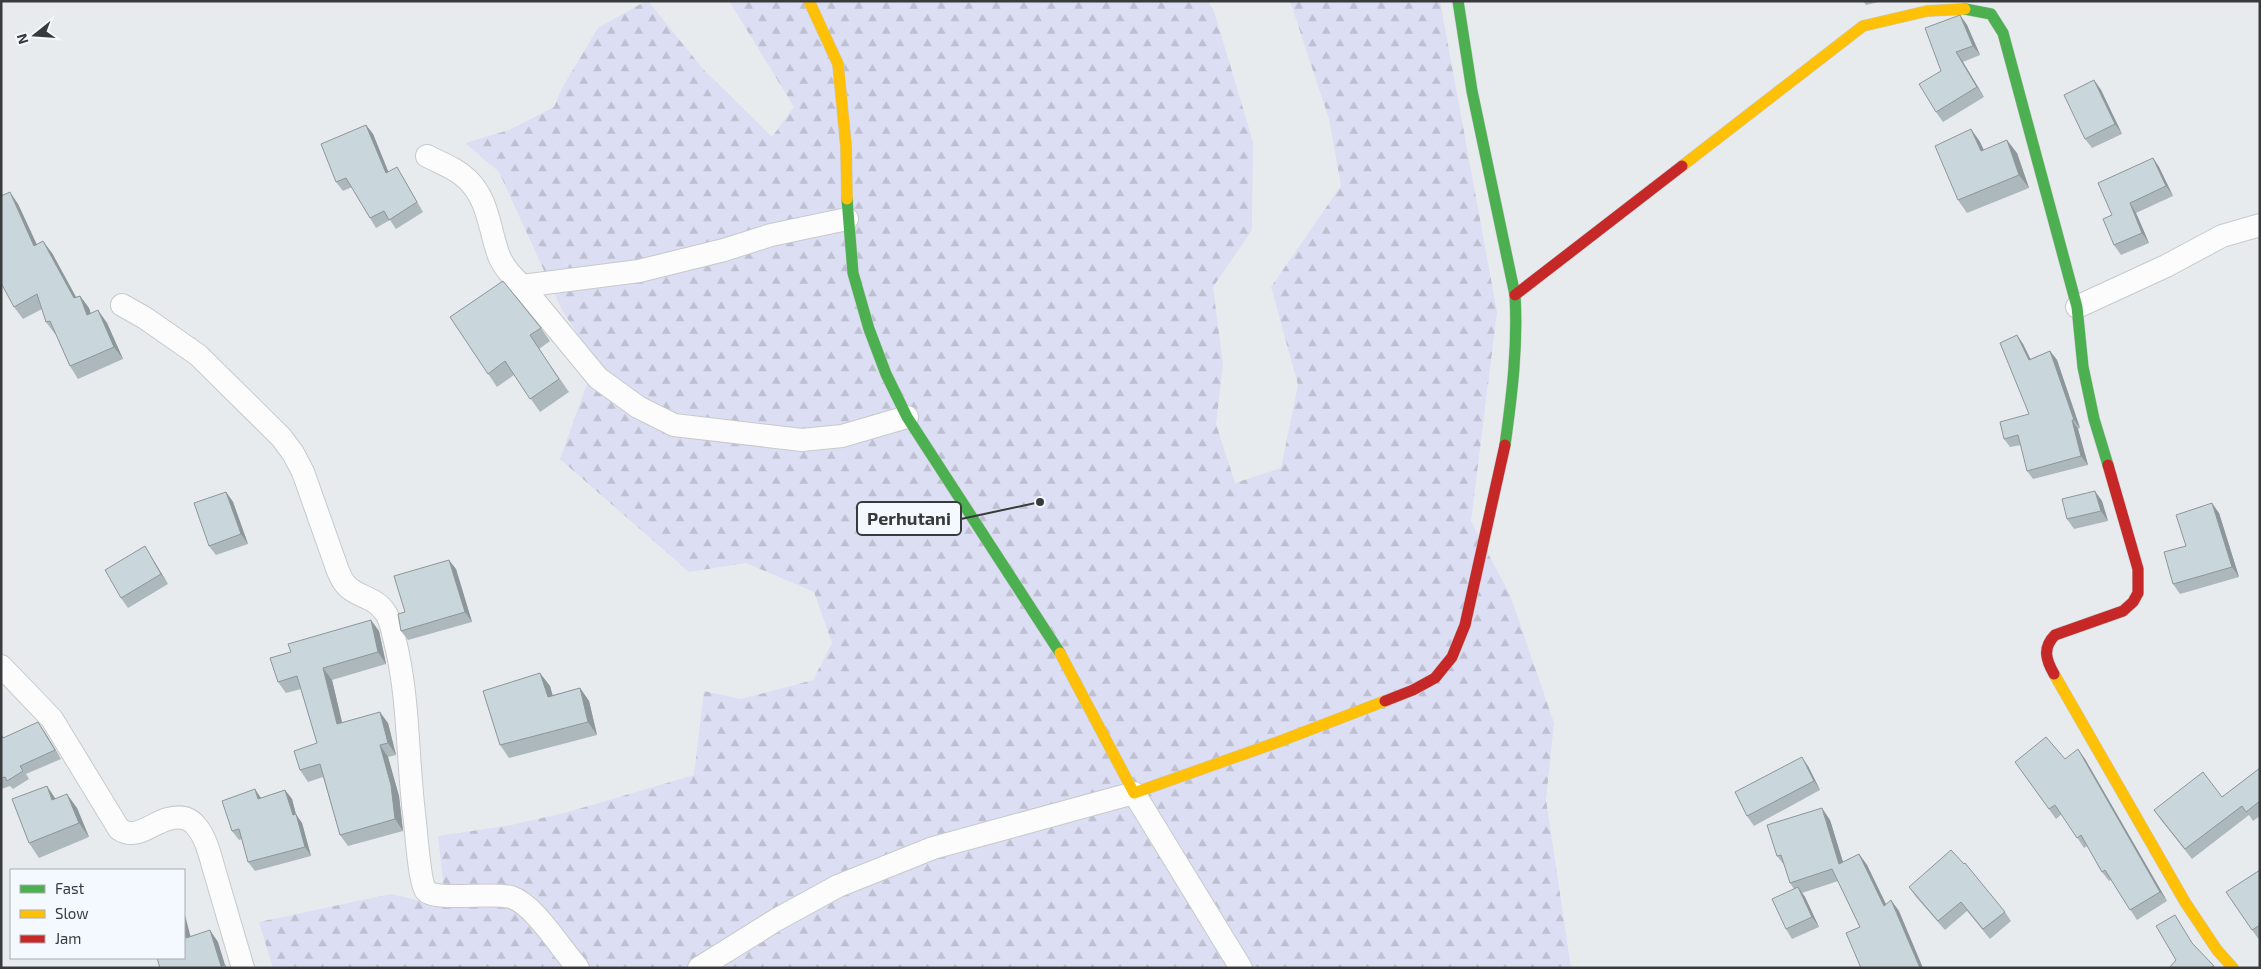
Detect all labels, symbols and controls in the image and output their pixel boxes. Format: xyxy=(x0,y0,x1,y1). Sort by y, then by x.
north arrow xyxy=(10,10,60,60)
text: N xyxy=(12,32,32,46)
callout: Perhutani xyxy=(857,502,961,535)
text: Perhutani xyxy=(867,507,951,529)
legend xyxy=(10,869,185,959)
text: Fast xyxy=(55,879,85,897)
text: Slow xyxy=(55,904,89,922)
text: Jam xyxy=(55,929,81,947)

